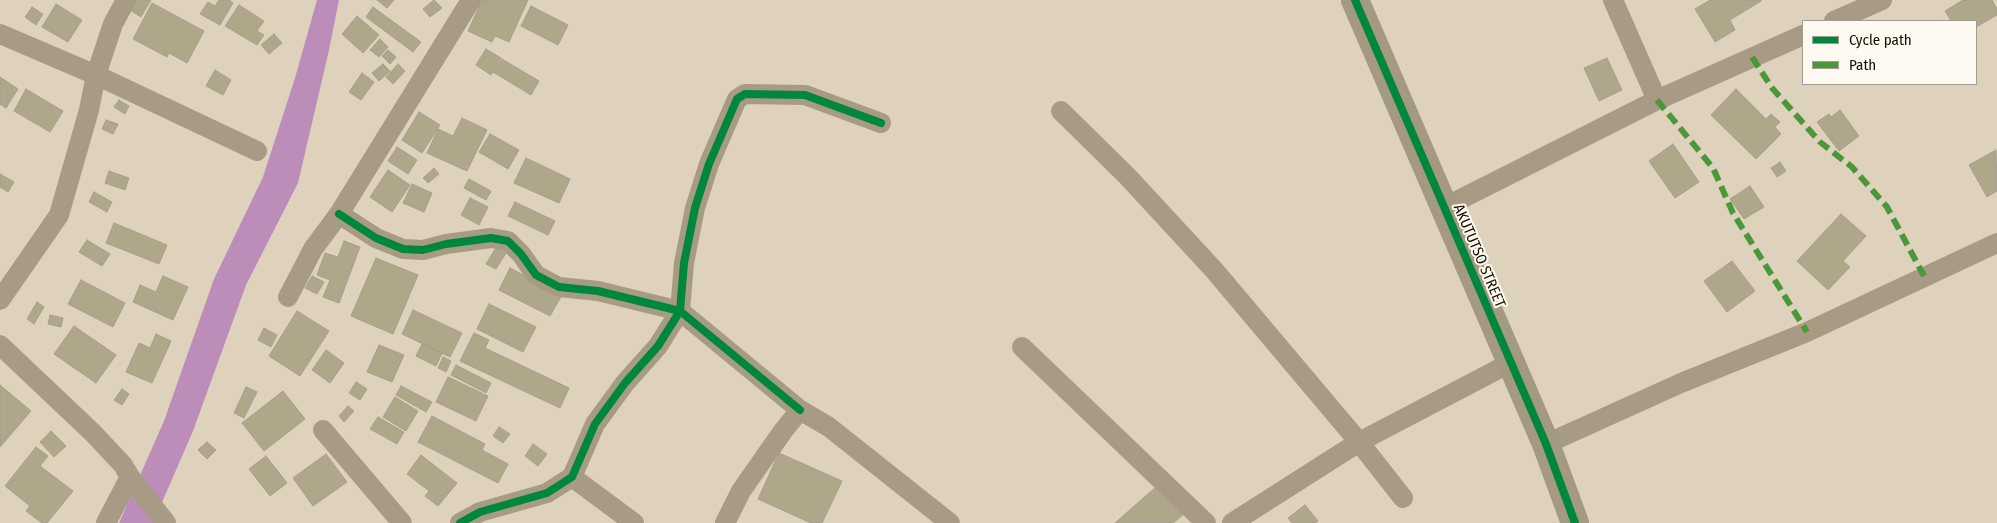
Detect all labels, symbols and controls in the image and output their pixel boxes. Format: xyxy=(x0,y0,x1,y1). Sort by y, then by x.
legend xyxy=(1802,20,1977,85)
text: Cycle path xyxy=(1849,31,1912,49)
text: Path xyxy=(1849,56,1876,74)
street label: AKUTUTSO STREET xyxy=(1449,202,1509,310)

